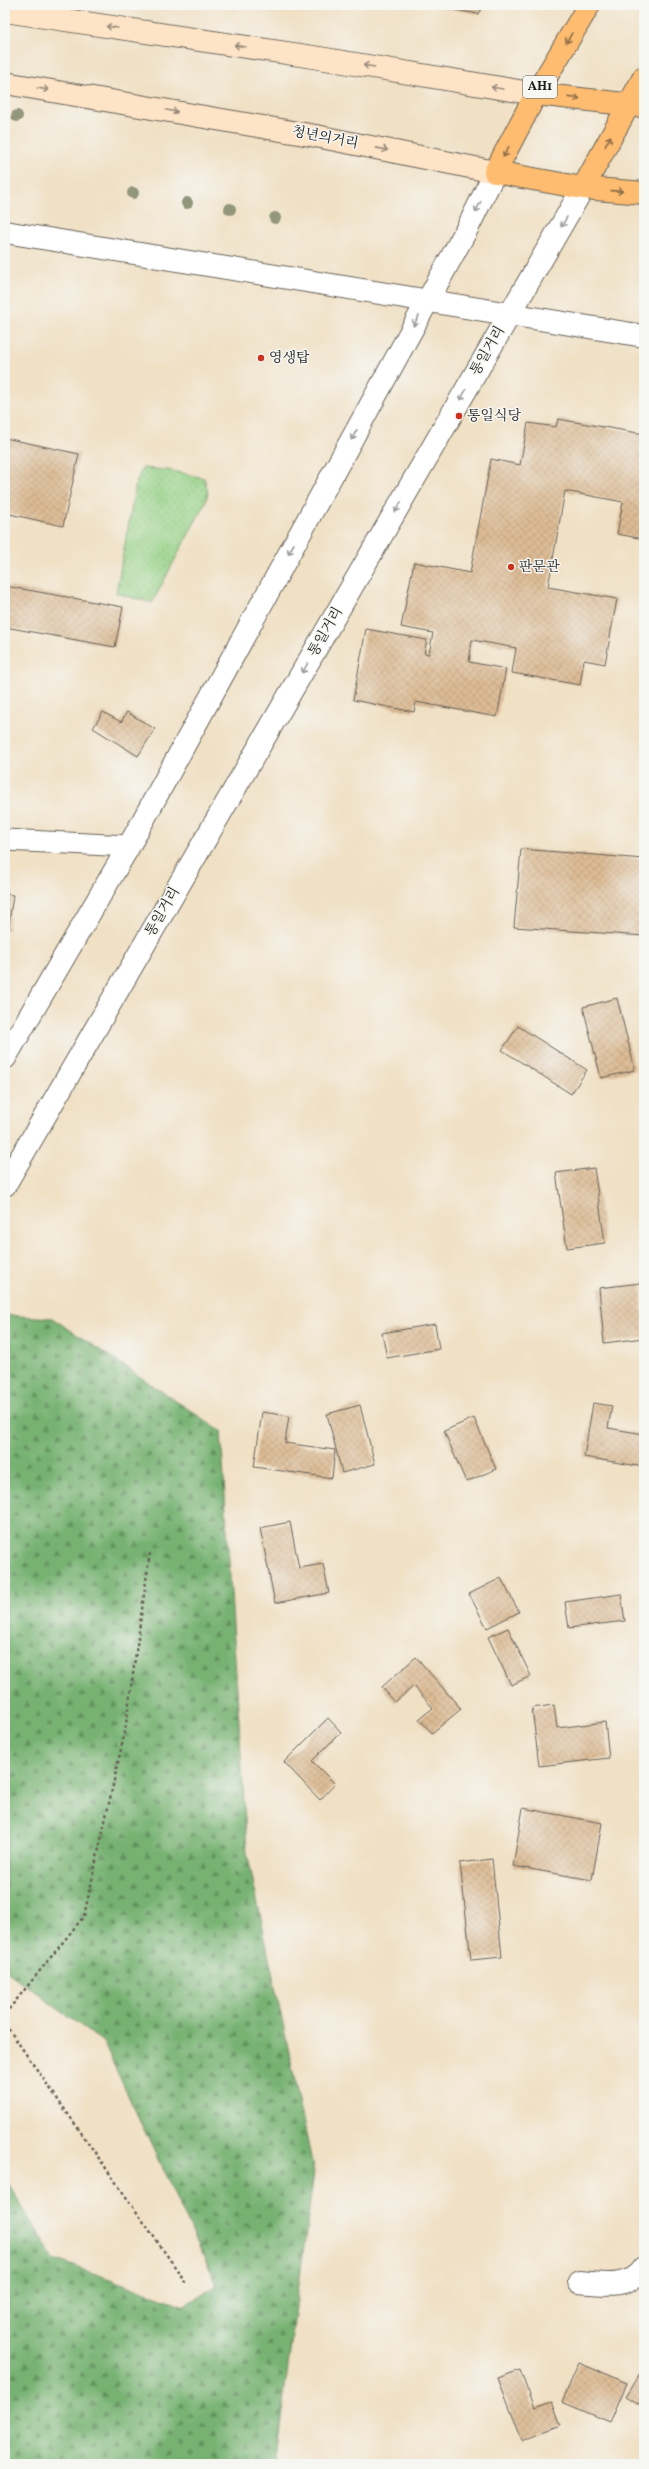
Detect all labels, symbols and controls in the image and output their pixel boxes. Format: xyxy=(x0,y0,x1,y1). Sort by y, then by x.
one-way arrow xyxy=(106,23,119,31)
one-way arrow xyxy=(565,32,573,44)
one-way arrow xyxy=(234,42,247,50)
one-way arrow xyxy=(363,62,376,70)
road number: AH1 xyxy=(523,76,557,98)
one-way arrow xyxy=(491,83,504,91)
one-way arrow xyxy=(37,85,50,93)
one-way arrow xyxy=(567,94,580,102)
one-way arrow xyxy=(165,107,178,115)
street label: 청년의거리 xyxy=(290,122,360,154)
one-way arrow xyxy=(605,135,613,147)
one-way arrow xyxy=(502,145,509,157)
one-way arrow xyxy=(375,146,388,154)
one-way arrow xyxy=(610,187,623,194)
one-way arrow xyxy=(474,201,481,213)
one-way arrow xyxy=(559,216,567,228)
one-way arrow xyxy=(412,315,420,327)
street label: 통일거리 xyxy=(466,323,510,379)
place label: 영생탑 xyxy=(269,349,310,368)
marker: 영생탑 xyxy=(256,353,266,363)
one-way arrow xyxy=(459,389,467,401)
place label: 통일식당 xyxy=(467,407,522,426)
marker: 통일식당 xyxy=(454,411,464,421)
one-way arrow xyxy=(349,429,357,441)
one-way arrow xyxy=(394,501,402,513)
one-way arrow xyxy=(287,543,295,555)
place label: 판문관 xyxy=(519,558,560,577)
marker: 판문관 xyxy=(506,562,516,572)
street label: 통일거리 xyxy=(304,604,348,660)
one-way arrow xyxy=(300,662,308,674)
street label: 통일거리 xyxy=(141,884,185,940)

